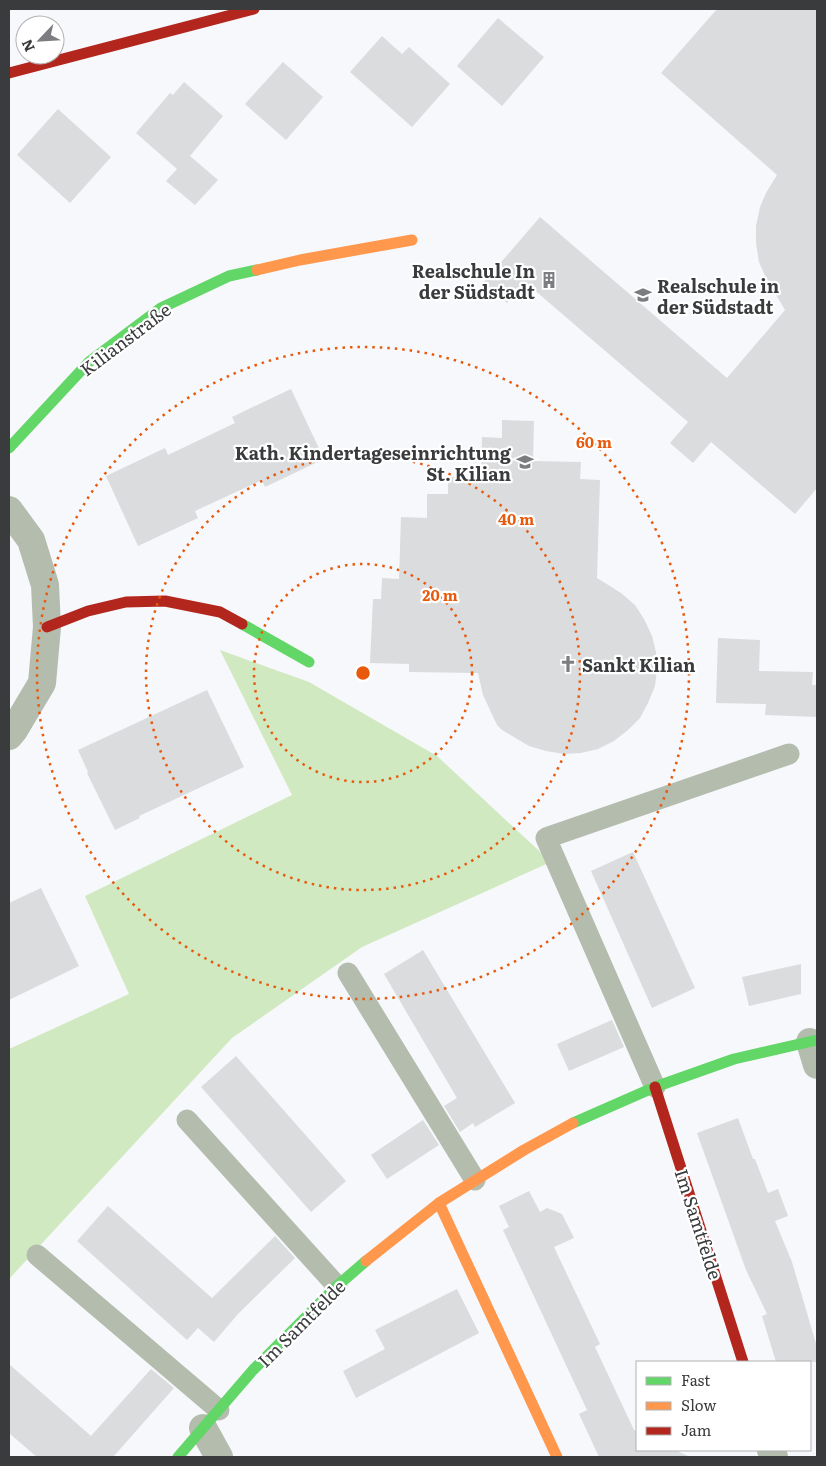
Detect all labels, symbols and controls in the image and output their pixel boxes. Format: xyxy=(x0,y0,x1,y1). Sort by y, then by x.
north arrow xyxy=(15,15,65,65)
text: N xyxy=(16,36,39,55)
place label: Realschule In der Südstadt xyxy=(412,257,535,305)
building icon: Realschule In der Südstadt xyxy=(539,270,559,290)
place label: Realschule in der Südstadt xyxy=(657,272,780,320)
school or university icon: Realschule in der Südstadt xyxy=(633,285,653,305)
street label: Kilianstraße xyxy=(74,296,176,382)
text: 60 m xyxy=(576,430,612,453)
place label: Kath. Kindertageseinrichtung St. Kilian xyxy=(235,439,512,487)
school or university icon: Kath. Kindertageseinrichtung St. Kilian xyxy=(515,452,535,472)
text: 40 m xyxy=(498,507,534,530)
text: 20 m xyxy=(422,583,458,606)
place label: Sankt Kilian xyxy=(582,651,696,678)
church icon: Sankt Kilian xyxy=(558,654,578,674)
centre of rings xyxy=(354,664,372,682)
street label: Im Samtfelde xyxy=(668,1165,730,1283)
street label: Im Samtfelde xyxy=(251,1273,351,1373)
legend xyxy=(636,1361,811,1451)
text: Fast xyxy=(681,1368,710,1391)
text: Slow xyxy=(681,1393,716,1416)
text: Jam xyxy=(681,1418,712,1441)

